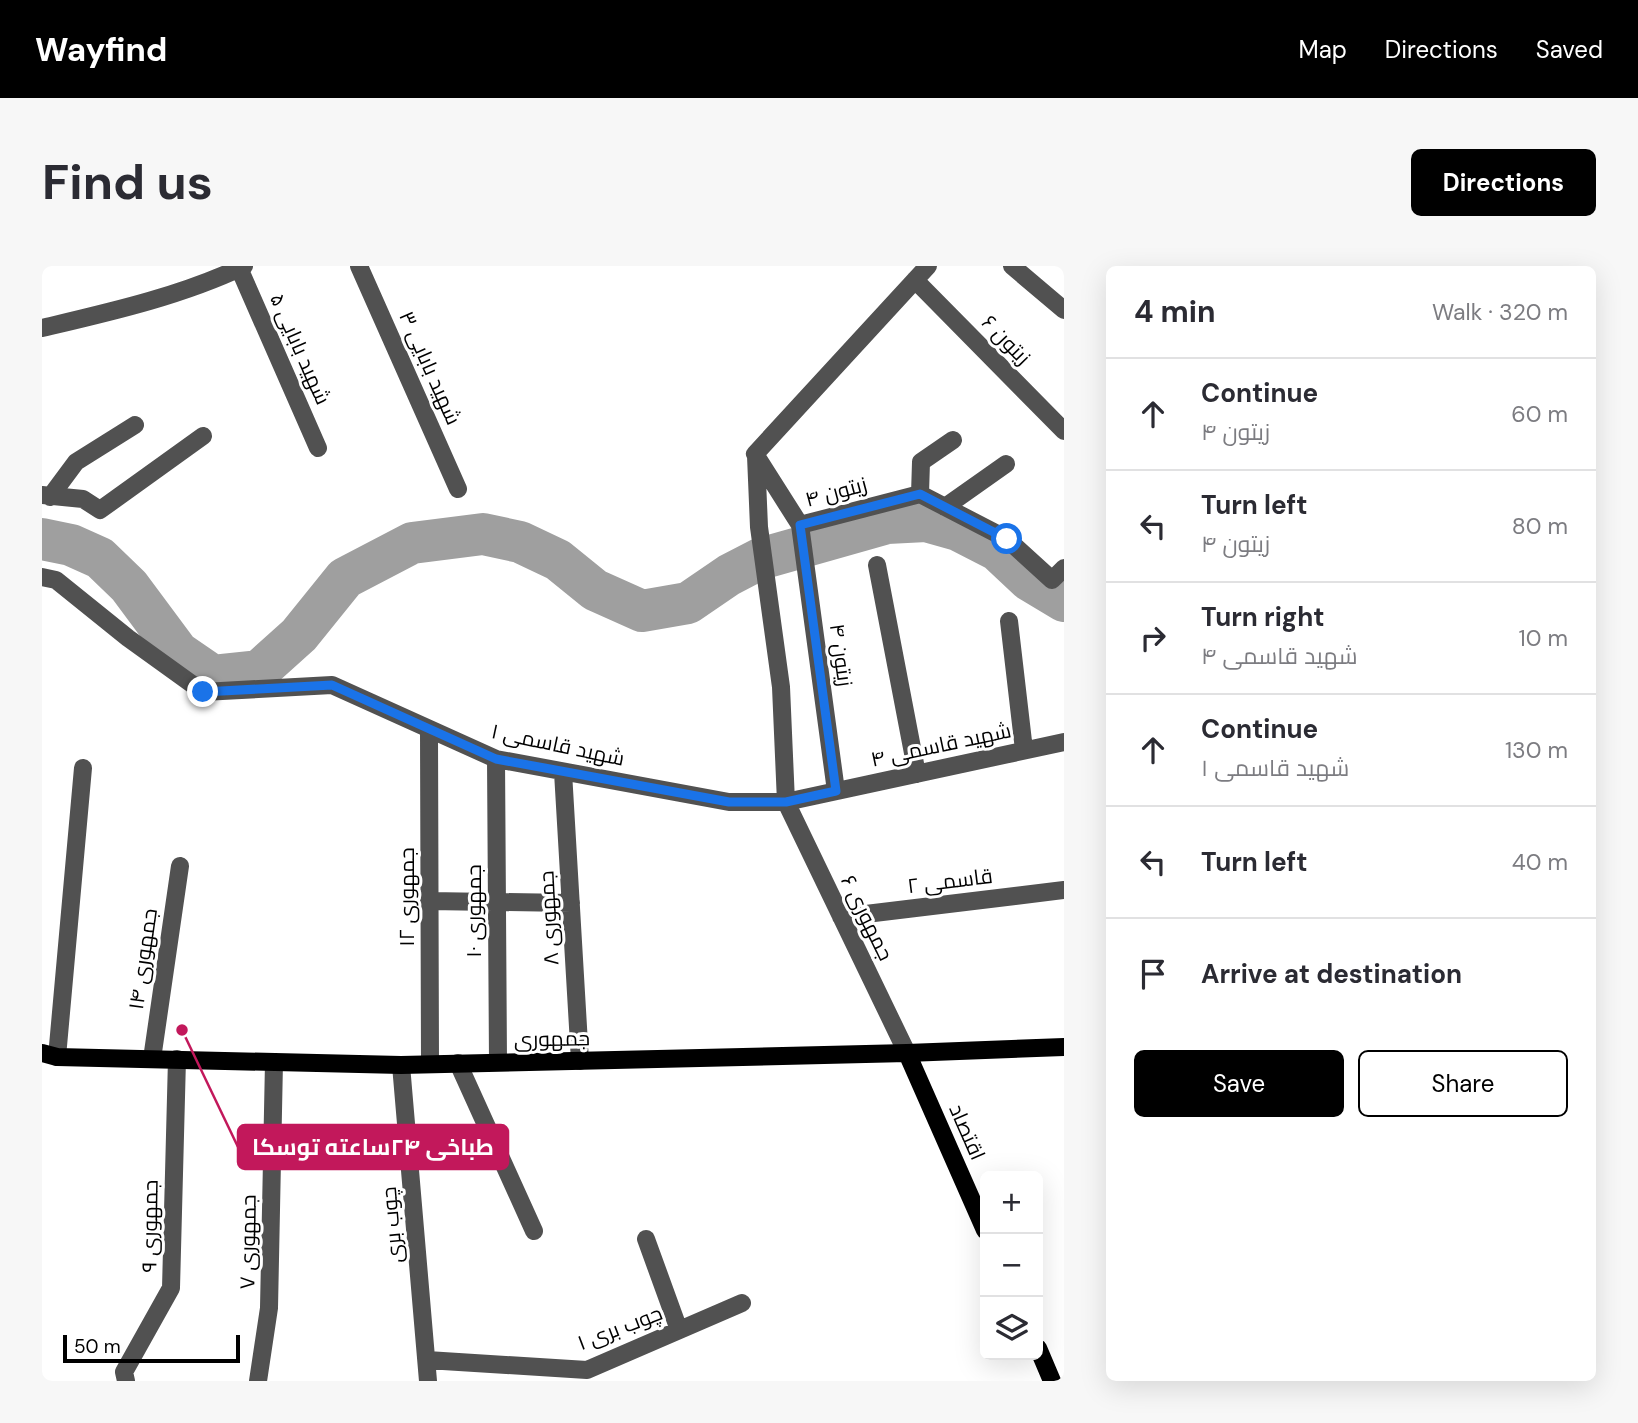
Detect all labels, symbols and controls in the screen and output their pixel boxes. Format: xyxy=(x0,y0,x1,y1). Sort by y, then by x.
text: Wayfind xyxy=(35,28,167,71)
text: Map xyxy=(1299,34,1347,65)
text: Directions xyxy=(1385,34,1498,65)
text: Saved xyxy=(1536,34,1603,65)
button: Directions xyxy=(1411,149,1596,216)
text: Find us xyxy=(42,150,213,214)
street label: ۵ شهید بابایی xyxy=(263,289,337,409)
text: 4 min xyxy=(1134,292,1216,331)
text: Walk · 320 m xyxy=(1432,297,1568,327)
street label: ۳ شهید بابایی xyxy=(392,307,468,429)
street label: ۶ زیتون xyxy=(975,309,1037,371)
text: Continue xyxy=(1201,376,1318,410)
icon: ahead xyxy=(1134,395,1172,433)
text: 60 m xyxy=(1511,399,1568,429)
text: ۴ زیتون xyxy=(1201,417,1270,447)
street label: ۴ زیتون xyxy=(802,470,870,514)
text: Turn left xyxy=(1201,488,1308,522)
icon: left xyxy=(1134,507,1172,545)
text: 80 m xyxy=(1512,511,1568,541)
route start xyxy=(991,523,1022,554)
text: زیتون ۴ xyxy=(1201,529,1270,559)
text: Turn right xyxy=(1201,600,1325,634)
icon: right xyxy=(1134,619,1172,657)
street label: زیتون ۴ xyxy=(823,622,859,688)
text: 10 m xyxy=(1518,623,1568,653)
text: ۴ شهید قاسمی xyxy=(1201,641,1357,671)
route end xyxy=(187,676,218,707)
text: Continue xyxy=(1201,712,1318,746)
street label: ۴ شهید قاسمی xyxy=(868,716,1014,774)
street label: ۱ شهید قاسمی xyxy=(489,717,627,773)
icon: ahead xyxy=(1134,731,1172,769)
text: 130 m xyxy=(1505,735,1568,765)
text: ۱ شهید قاسمی xyxy=(1201,753,1349,783)
icon: left xyxy=(1134,843,1172,881)
text: Turn left xyxy=(1201,845,1308,879)
street label: ۱۲ جمهوری xyxy=(393,847,421,947)
text: 40 m xyxy=(1512,847,1568,877)
street label: قاسمی ۲ xyxy=(906,862,994,900)
street label: ۱۰ جمهوری xyxy=(460,864,488,958)
street label: ۸ جمهوری xyxy=(533,870,565,966)
street label: جمهوری ۶ xyxy=(834,871,900,965)
street label: ۱۴ جمهوری xyxy=(122,906,164,1012)
icon: arrive xyxy=(1134,955,1172,993)
text: Arrive at destination xyxy=(1201,957,1462,991)
street label: جمهوری xyxy=(514,1024,590,1054)
button: Save xyxy=(1134,1050,1344,1117)
button: Share xyxy=(1358,1050,1568,1117)
street label: اقتصاد xyxy=(942,1099,992,1165)
callout: طباخی ۲۴ساعته توسکا xyxy=(238,1125,508,1169)
text: طباخی ۲۴ساعته توسکا xyxy=(252,1132,494,1162)
map controls xyxy=(980,1171,1043,1360)
button: + xyxy=(980,1171,1043,1234)
street label: ۹ جمهوری xyxy=(135,1179,165,1273)
street label: چوب بری xyxy=(375,1186,409,1264)
street label: ۷ جمهوری xyxy=(233,1194,263,1290)
button: − xyxy=(980,1234,1043,1297)
button: layers xyxy=(980,1297,1043,1360)
street label: ۱ چوب بری xyxy=(574,1299,666,1357)
scale bar xyxy=(63,1332,240,1364)
text: 50 m xyxy=(74,1334,121,1359)

